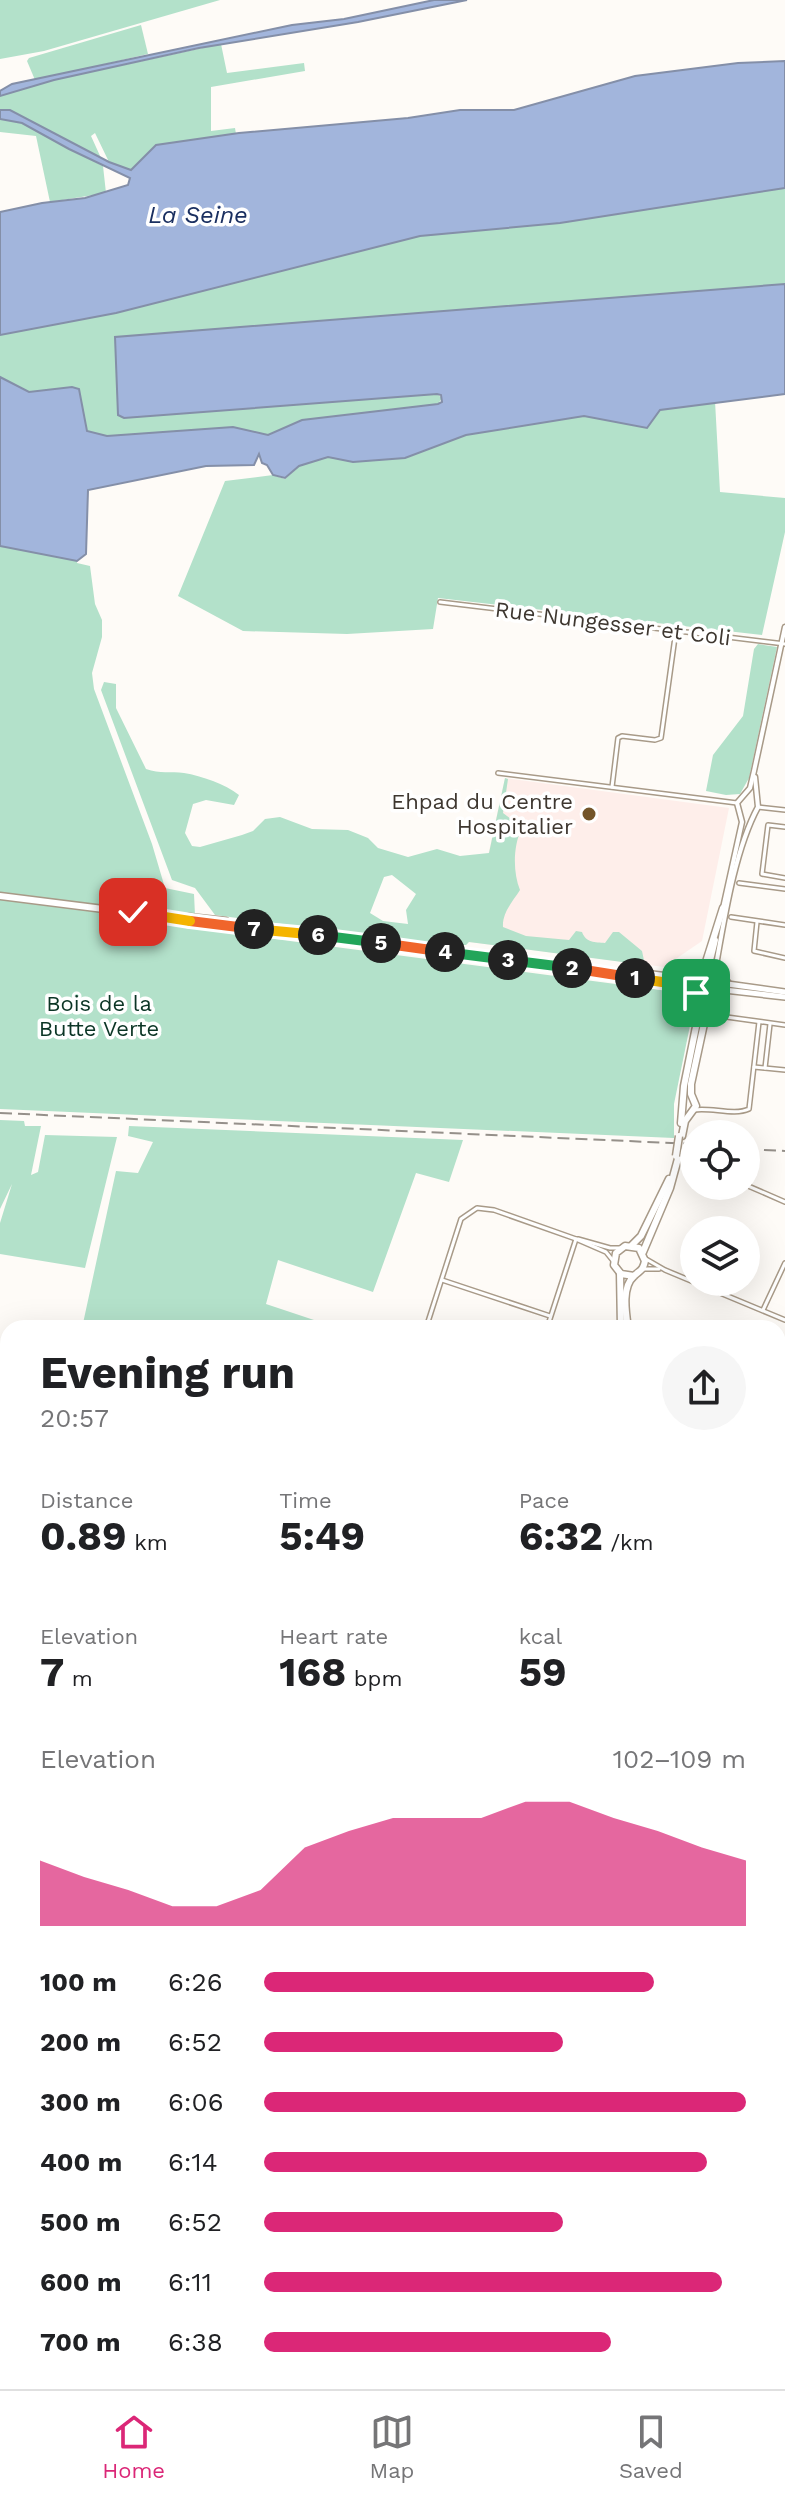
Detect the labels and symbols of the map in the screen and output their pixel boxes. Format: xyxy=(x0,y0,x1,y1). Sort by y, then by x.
water label: La Seine xyxy=(148,201,248,229)
street label: Rue Nungesser et Coli xyxy=(494,597,732,650)
place label: Ehpad du Centre Hospitalier xyxy=(391,789,573,839)
marker: Ehpad du Centre Hospitalier xyxy=(580,805,598,823)
pin xyxy=(99,878,167,946)
pin: 7 xyxy=(234,909,274,949)
pin: 6 xyxy=(298,915,338,955)
pin: 5 xyxy=(361,923,401,963)
pin: 4 xyxy=(425,932,465,972)
pin: 3 xyxy=(488,940,528,980)
pin: 2 xyxy=(552,948,592,988)
pin: 1 xyxy=(615,958,655,998)
pin xyxy=(662,959,730,1027)
park label: Bois de la Butte Verte xyxy=(39,991,159,1041)

